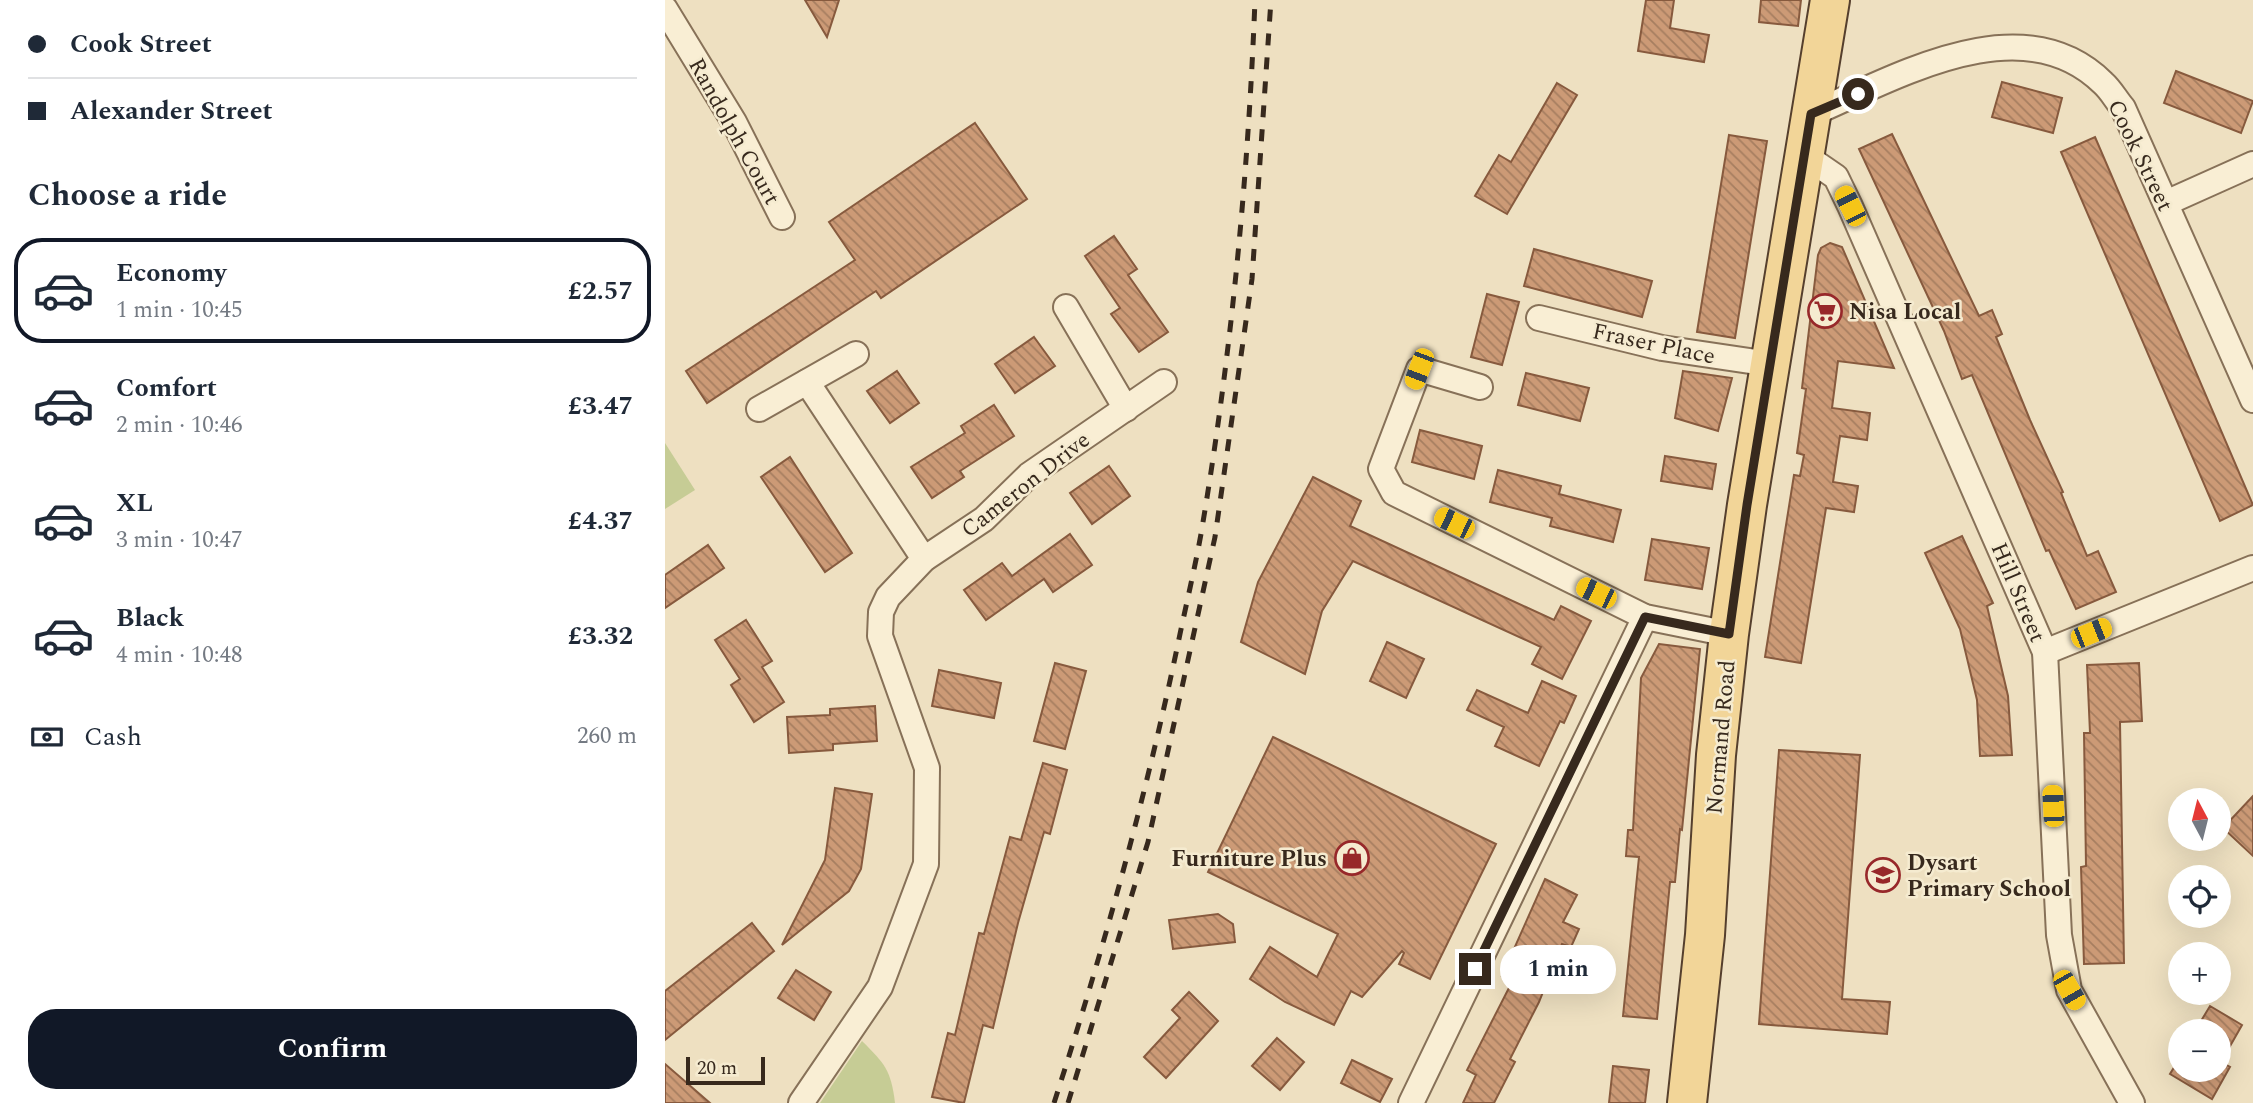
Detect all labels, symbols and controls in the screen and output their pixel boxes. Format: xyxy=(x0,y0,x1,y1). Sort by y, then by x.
text: Cook Street xyxy=(70,24,212,64)
street label: Randolph Court xyxy=(679,52,789,212)
route start xyxy=(1842,78,1874,110)
text: Alexander Street xyxy=(70,91,273,131)
street label: Cook Street xyxy=(2097,94,2182,218)
text: Choose a ride xyxy=(28,171,227,220)
car xyxy=(1832,183,1869,229)
text: Economy xyxy=(116,253,226,293)
icon: car xyxy=(32,259,95,322)
text: £2.57 xyxy=(568,271,633,311)
supermarket icon: Nisa Local xyxy=(1806,292,1844,330)
text: 1 min · 10:45 xyxy=(116,293,243,328)
place label: Nisa Local xyxy=(1849,295,1961,330)
street label: Fraser Place xyxy=(1589,314,1718,375)
car xyxy=(1402,346,1437,392)
text: Comfort xyxy=(116,368,217,408)
icon: car xyxy=(32,374,95,437)
text: £3.47 xyxy=(568,386,633,426)
text: 2 min · 10:46 xyxy=(116,408,243,443)
street label: Cameron Drive xyxy=(954,423,1098,547)
text: XL xyxy=(116,483,153,523)
icon: car xyxy=(32,489,95,552)
text: £4.37 xyxy=(568,501,633,541)
car xyxy=(1431,504,1478,542)
text: 3 min · 10:47 xyxy=(116,523,243,558)
street label: Hill Street xyxy=(1981,537,2054,648)
car xyxy=(1573,574,1620,612)
text: Black xyxy=(116,598,184,638)
icon: car xyxy=(32,604,95,667)
car xyxy=(2068,615,2115,651)
text: £3.32 xyxy=(568,616,633,656)
text: 4 min · 10:48 xyxy=(116,638,243,673)
street label: Normand Road xyxy=(1697,658,1746,816)
text: Cash xyxy=(84,717,142,757)
icon: cash xyxy=(28,718,66,756)
text: 260 m xyxy=(577,719,637,754)
car xyxy=(2042,784,2065,828)
north arrow xyxy=(2168,788,2231,850)
map controls xyxy=(2168,788,2231,1082)
shop icon: Furniture Plus xyxy=(1333,839,1371,877)
place label: Furniture Plus xyxy=(1171,842,1327,877)
place label: Dysart Primary School xyxy=(1907,846,2071,907)
school or university icon: Dysart Primary School xyxy=(1864,856,1902,894)
button: locate xyxy=(2168,865,2231,928)
button: + xyxy=(2168,942,2231,1005)
callout: 1 min xyxy=(1499,944,1615,993)
text: 1 min xyxy=(1527,952,1589,987)
route end xyxy=(1459,953,1491,985)
car xyxy=(2050,967,2089,1013)
button: Confirm xyxy=(28,1009,637,1089)
button: − xyxy=(2168,1019,2231,1082)
scale bar xyxy=(686,1054,765,1086)
text: 20 m xyxy=(697,1054,737,1083)

